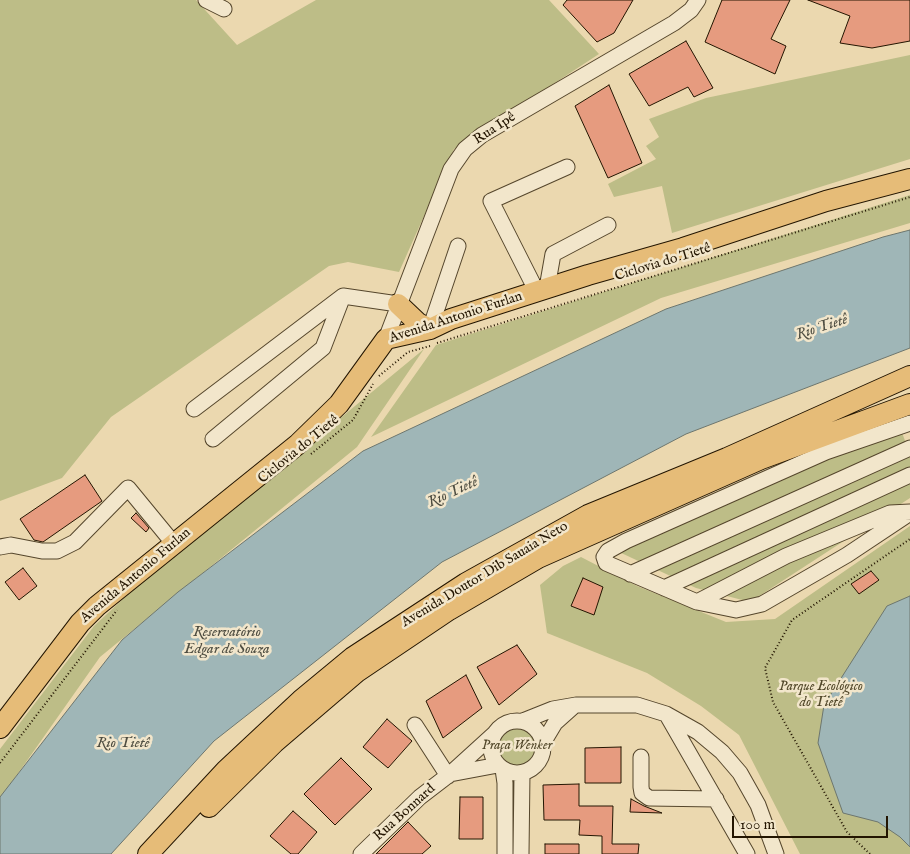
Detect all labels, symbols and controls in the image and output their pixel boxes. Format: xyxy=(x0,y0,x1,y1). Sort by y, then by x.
street label: Rua Ipê xyxy=(471,109,519,149)
street label: Ciclovia do Tietê xyxy=(613,240,713,286)
street label: Avenida Antonio Furlan xyxy=(387,289,525,347)
water label: Rio Tietê xyxy=(794,311,850,345)
street label: Ciclovia do Tietê xyxy=(255,412,343,488)
water label: Rio Tietê xyxy=(425,474,481,512)
street label: Avenida Doutor Dib Sauaia Neto xyxy=(399,519,571,631)
street label: Avenida Antonio Furlan xyxy=(77,525,195,627)
water label: Reservatório Edgar de Souza xyxy=(184,624,270,659)
park label: Parque Ecológico do Tietê xyxy=(779,679,863,712)
water label: Rio Tietê xyxy=(96,735,150,753)
park label: Praça Wenker xyxy=(482,738,552,754)
street label: Rua Bonnard xyxy=(371,781,439,845)
scale bar xyxy=(735,806,891,838)
text: 100 m xyxy=(740,815,775,834)

